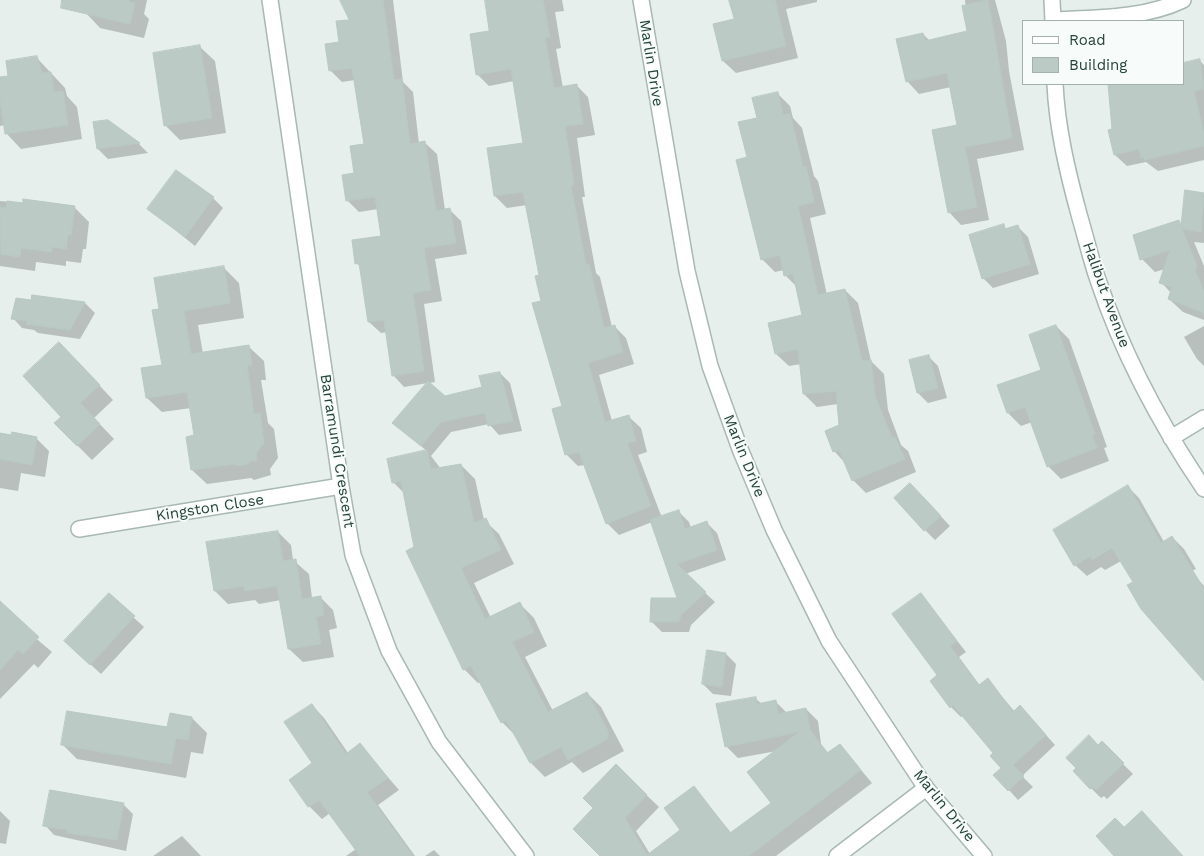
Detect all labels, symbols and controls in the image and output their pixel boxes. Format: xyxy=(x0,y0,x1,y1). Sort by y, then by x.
street label: Marlin Drive xyxy=(635,18,667,108)
legend xyxy=(1022,20,1184,85)
text: Road xyxy=(1069,31,1106,49)
text: Building xyxy=(1069,56,1127,74)
street label: Halibut Avenue xyxy=(1079,240,1133,350)
street label: Barramundi Crescent xyxy=(316,373,358,529)
street label: Marlin Drive xyxy=(719,412,769,500)
street label: Kingston Close xyxy=(155,491,265,525)
street label: Marlin Drive xyxy=(909,766,979,846)

